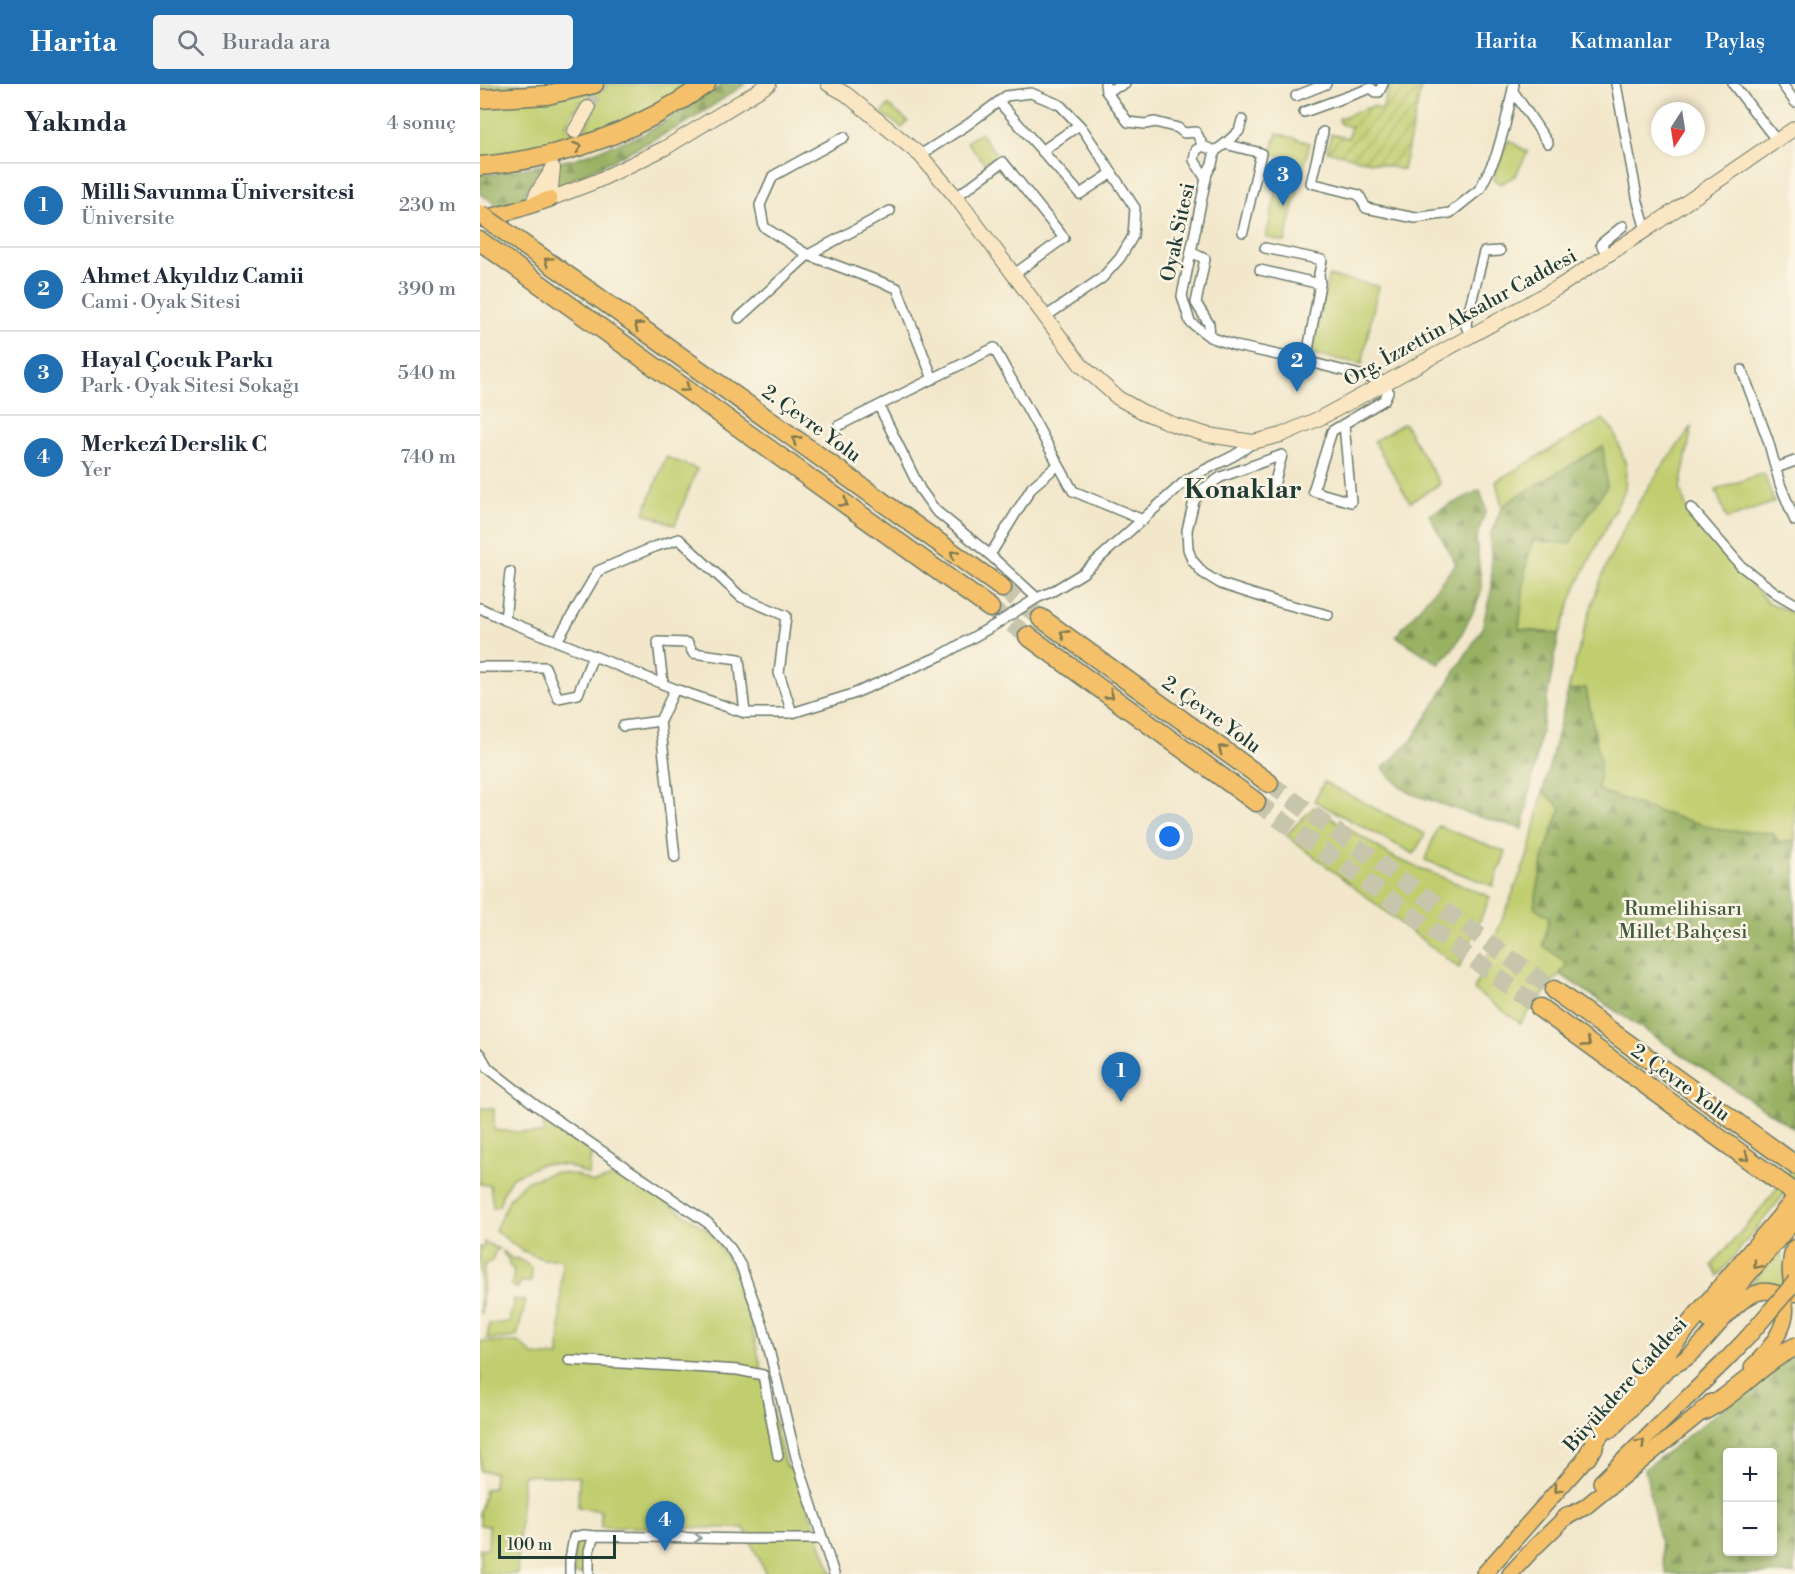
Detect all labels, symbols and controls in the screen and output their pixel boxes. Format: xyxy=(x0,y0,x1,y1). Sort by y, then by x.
search box xyxy=(153,15,573,69)
text: Harita xyxy=(30,25,117,60)
icon: search xyxy=(174,26,207,59)
text: Burada ara xyxy=(222,29,331,56)
text: Harita xyxy=(1475,29,1537,55)
text: Katmanlar xyxy=(1570,29,1672,55)
text: Paylaş xyxy=(1705,29,1765,55)
north arrow xyxy=(1651,102,1705,156)
text: Yakında xyxy=(24,107,127,139)
text: 4 sonuç xyxy=(387,111,456,136)
one-way arrow xyxy=(572,142,583,155)
pin: 3 xyxy=(1264,156,1302,206)
text: Milli Savunma Üniversitesi xyxy=(81,179,355,206)
street label: Oyak Sitesi xyxy=(1156,180,1201,284)
text: 1 xyxy=(39,193,48,218)
text: 230 m xyxy=(399,193,456,218)
text: Üniversite xyxy=(81,206,175,231)
street label: Org. İzzettin Aksalur Caddesi xyxy=(1339,243,1582,393)
one-way arrow xyxy=(543,257,554,268)
text: Ahmet Akyıldız Camii xyxy=(81,263,304,290)
text: 2 xyxy=(37,277,50,302)
text: 390 m xyxy=(398,277,456,302)
text: Cami · Oyak Sitesi xyxy=(81,290,241,315)
one-way arrow xyxy=(634,322,645,333)
pin: 2 xyxy=(1278,342,1316,392)
text: Hayal Çocuk Parkı xyxy=(81,347,273,374)
text: 3 xyxy=(37,361,50,386)
text: 540 m xyxy=(398,361,456,386)
text: Park · Oyak Sitesi Sokağı xyxy=(81,374,300,399)
street label: 2. Çevre Yolu xyxy=(757,380,866,469)
one-way arrow xyxy=(680,381,691,392)
text: Merkezî Derslik C xyxy=(81,431,267,458)
one-way arrow xyxy=(792,436,803,447)
text: 4 xyxy=(37,445,50,470)
text: 740 m xyxy=(400,445,456,470)
text: Yer xyxy=(81,458,111,483)
district label: Konaklar xyxy=(1184,474,1302,506)
one-way arrow xyxy=(837,495,848,506)
one-way arrow xyxy=(950,551,961,562)
one-way arrow xyxy=(1060,630,1071,641)
street label: 2. Çevre Yolu xyxy=(1157,671,1266,760)
one-way arrow xyxy=(1103,688,1114,699)
one-way arrow xyxy=(1218,745,1229,756)
your location xyxy=(1155,822,1184,851)
park label: Rumelihisarı Millet Bahçesi xyxy=(1618,897,1748,945)
one-way arrow xyxy=(1581,1035,1592,1046)
street label: 2. Çevre Yolu xyxy=(1626,1039,1735,1128)
pin: 1 xyxy=(1102,1052,1140,1102)
one-way arrow xyxy=(1739,1150,1750,1161)
one-way arrow xyxy=(1753,1258,1764,1269)
street label: Büyükdere Caddesi xyxy=(1558,1312,1694,1458)
one-way arrow xyxy=(1633,1440,1644,1451)
map controls xyxy=(1723,1448,1777,1556)
button: + xyxy=(1723,1448,1777,1502)
one-way arrow xyxy=(1554,1482,1565,1493)
pin: 4 xyxy=(646,1502,684,1551)
button: − xyxy=(1723,1502,1777,1556)
one-way arrow xyxy=(692,1531,701,1544)
scale bar xyxy=(498,1532,616,1560)
text: 100 m xyxy=(507,1535,552,1555)

